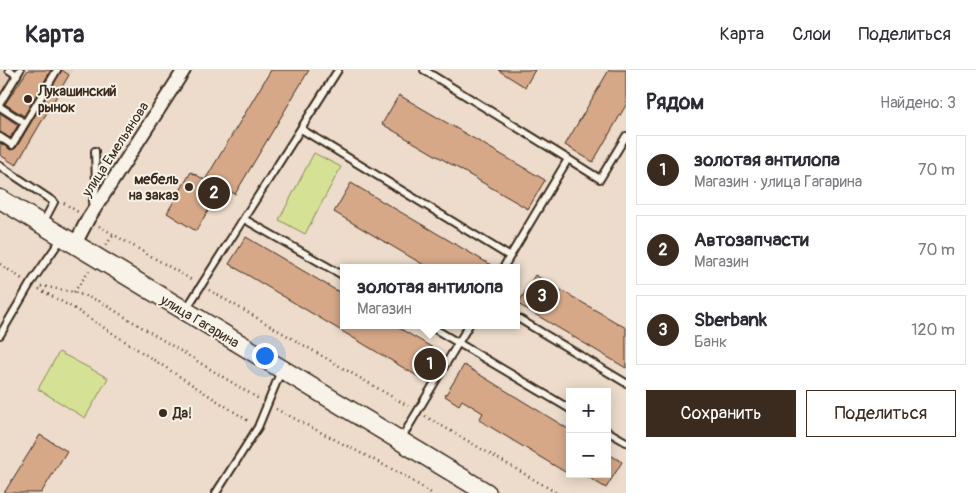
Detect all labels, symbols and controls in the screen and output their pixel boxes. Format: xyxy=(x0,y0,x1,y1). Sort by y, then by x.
text: Карта xyxy=(25,20,84,49)
text: Карта xyxy=(720,23,764,46)
text: Слои xyxy=(792,23,830,46)
text: Поделиться xyxy=(858,23,951,46)
place label: Лукашинский рынок xyxy=(37,83,117,116)
text: Рядом xyxy=(646,89,704,116)
marker: Лукашинский рынок xyxy=(22,93,34,105)
text: Найдено: 3 xyxy=(880,93,956,113)
street label: улица Емельянова xyxy=(78,99,152,201)
text: золотая антилопа xyxy=(694,148,840,172)
text: 1 xyxy=(660,160,666,180)
text: 70 m xyxy=(918,160,955,180)
place label: мебель на заказ xyxy=(129,171,179,204)
text: Магазин · улица Гагарина xyxy=(694,172,862,192)
pin: 2 xyxy=(198,174,230,212)
marker: мебель на заказ xyxy=(183,181,195,193)
text: Автозапчасти xyxy=(694,228,809,252)
text: 2 xyxy=(659,240,667,260)
text: 70 m xyxy=(918,240,955,260)
text: Магазин xyxy=(694,252,749,272)
popup xyxy=(340,264,520,329)
text: золотая антилопа xyxy=(357,275,503,299)
pin: 3 xyxy=(526,277,558,315)
street label: улица Гагарина xyxy=(156,291,242,352)
text: Магазин xyxy=(357,299,412,319)
text: Sberbank xyxy=(694,308,767,332)
text: 3 xyxy=(659,320,667,340)
text: 120 m xyxy=(911,320,955,340)
text: Банк xyxy=(694,332,727,352)
your location xyxy=(252,343,278,369)
pin: 1 xyxy=(414,345,446,383)
map controls xyxy=(566,388,611,478)
button: + xyxy=(566,388,611,433)
button: Сохранить xyxy=(646,390,796,437)
button: Поделиться xyxy=(806,390,956,437)
place label: Да! xyxy=(172,405,192,422)
marker: Да! xyxy=(157,407,169,419)
button: − xyxy=(566,433,611,478)

